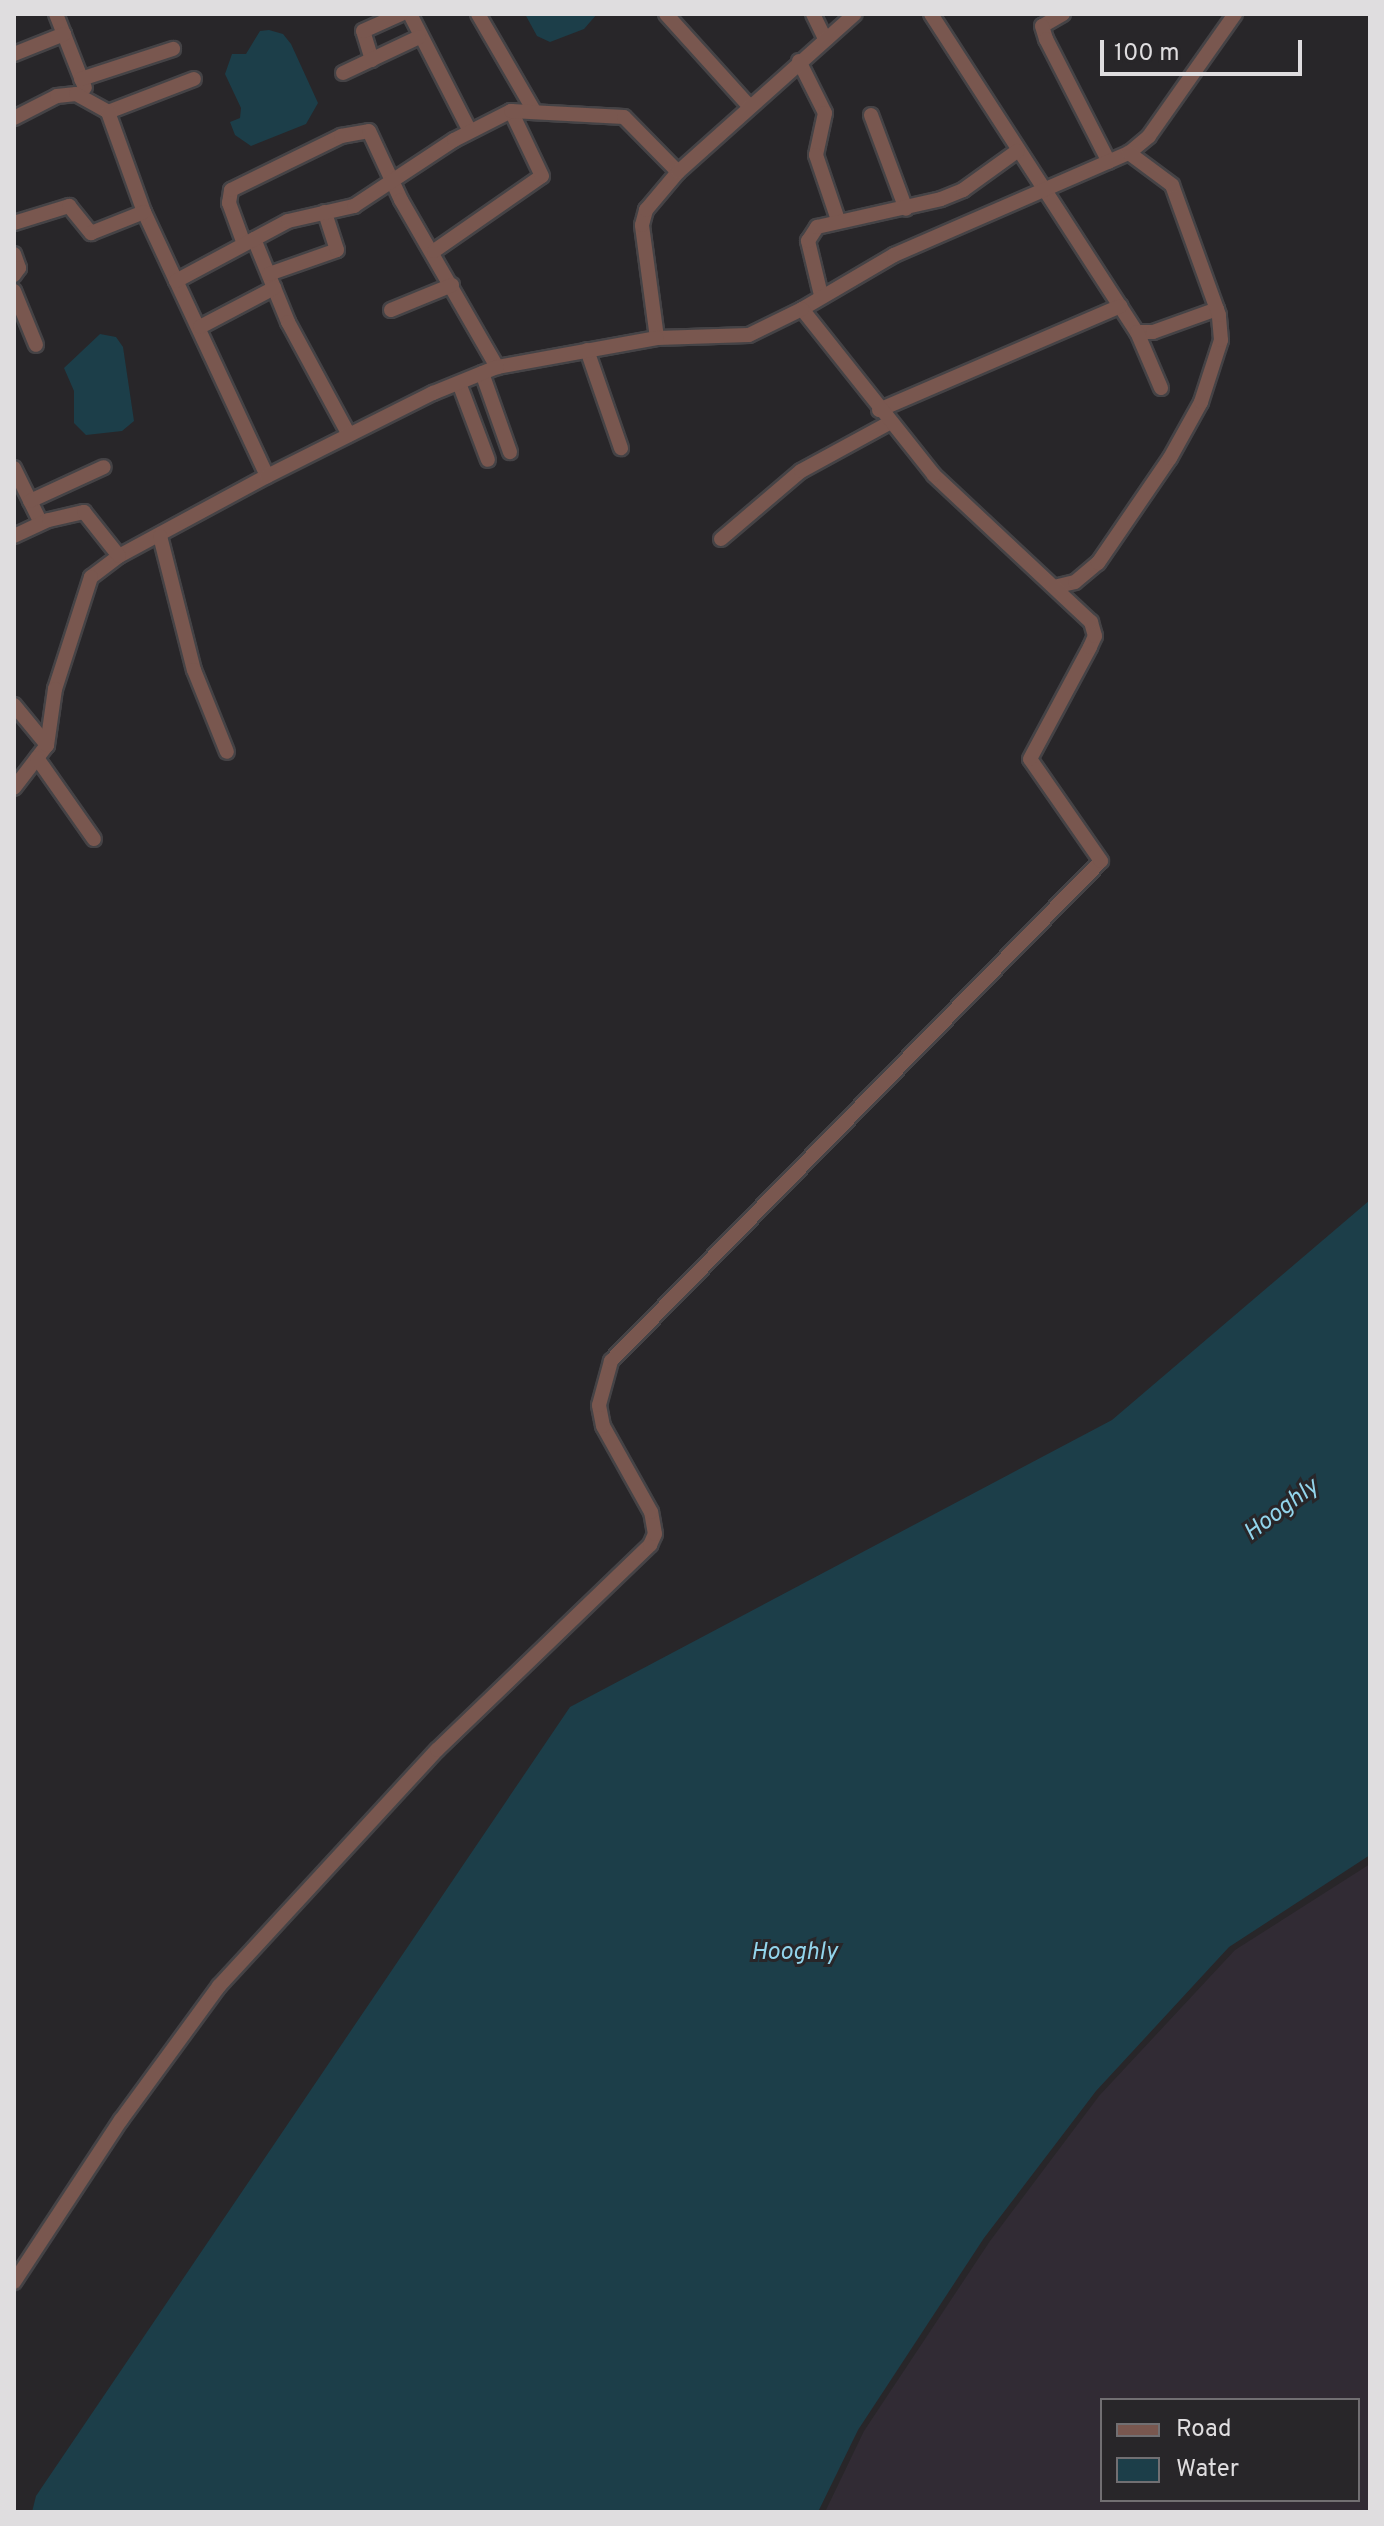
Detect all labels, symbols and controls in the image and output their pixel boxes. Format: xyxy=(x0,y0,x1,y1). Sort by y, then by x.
scale bar xyxy=(1104,24,1306,74)
text: 100 m xyxy=(1114,39,1180,69)
water label: Hooghly xyxy=(1239,1474,1325,1548)
water label: Hooghly xyxy=(751,1940,837,1968)
legend xyxy=(1100,2398,1360,2502)
text: Road xyxy=(1176,2415,1232,2445)
text: Water xyxy=(1176,2455,1239,2485)

